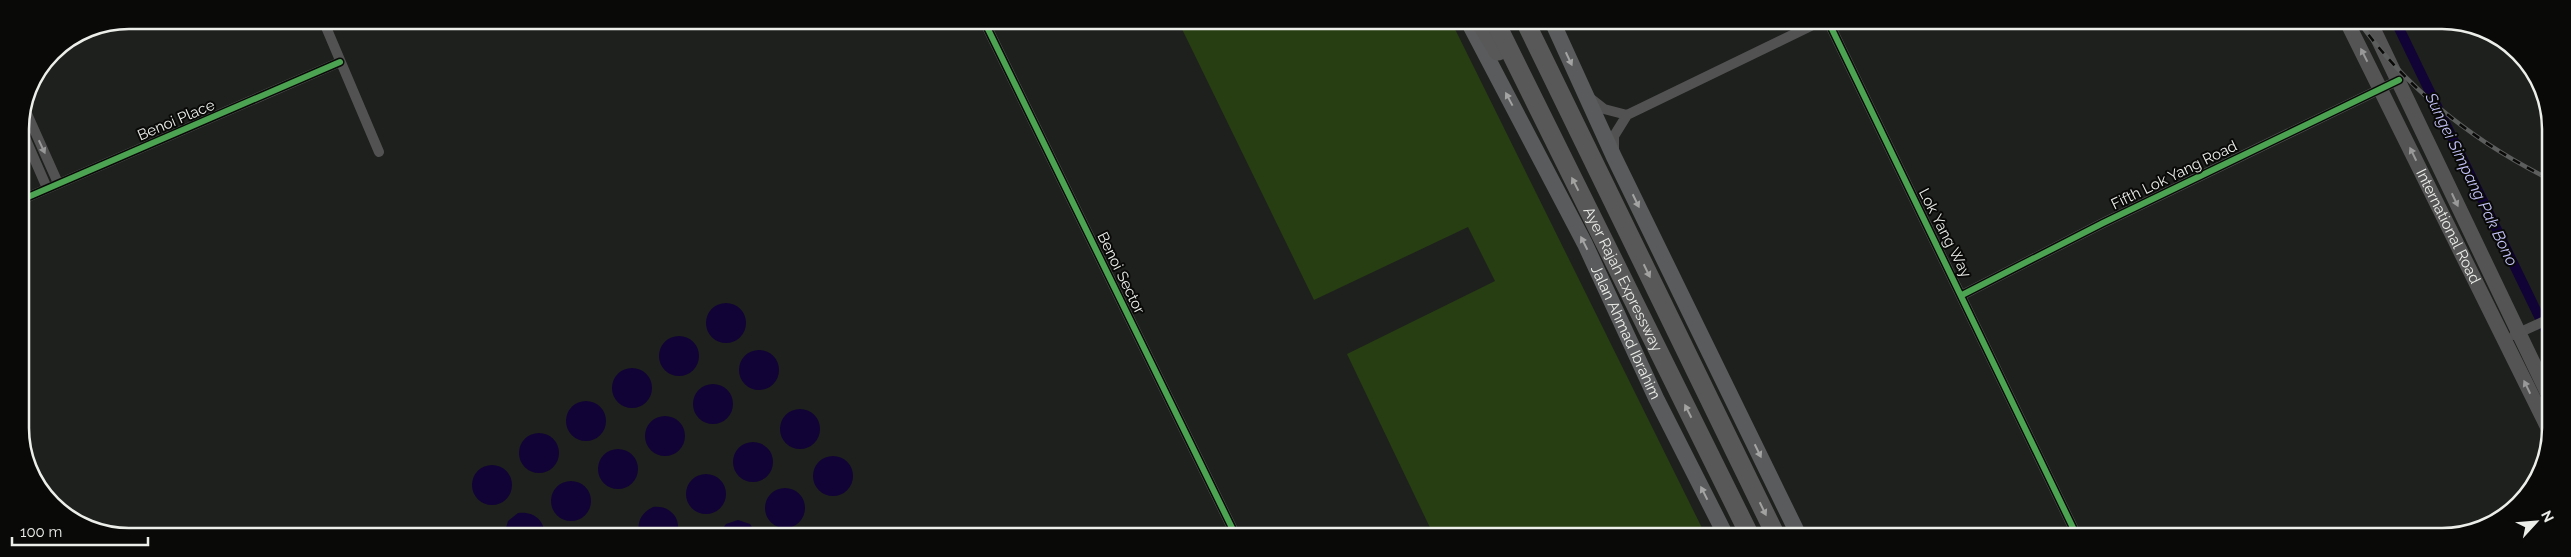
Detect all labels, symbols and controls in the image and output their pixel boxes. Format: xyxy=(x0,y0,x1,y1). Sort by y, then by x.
one-way arrow xyxy=(2360,48,2368,63)
one-way arrow xyxy=(1565,51,1574,66)
water label: Sungei Simpang Pak Bono xyxy=(2421,89,2522,269)
one-way arrow xyxy=(1505,91,1513,106)
street label: Benoi Place xyxy=(135,96,217,144)
street label: Fifth Lok Yang Road xyxy=(2108,137,2240,213)
one-way arrow xyxy=(38,140,46,154)
one-way arrow xyxy=(2409,147,2417,161)
street label: International Road xyxy=(2412,166,2484,287)
one-way arrow xyxy=(1571,177,1579,191)
street label: Lok Yang Way xyxy=(1915,185,1975,281)
one-way arrow xyxy=(2451,192,2459,207)
one-way arrow xyxy=(1632,194,1640,208)
street label: Ayer Rajah Expressway xyxy=(1579,204,1666,354)
street label: Benoi Sector xyxy=(1093,229,1149,318)
one-way arrow xyxy=(1579,236,1587,250)
street label: Jalan Ahmad Ibrahim xyxy=(1587,262,1664,402)
one-way arrow xyxy=(1643,264,1651,278)
one-way arrow xyxy=(2523,379,2532,394)
one-way arrow xyxy=(1684,404,1692,418)
one-way arrow xyxy=(1754,444,1762,458)
one-way arrow xyxy=(1700,485,1708,500)
north arrow xyxy=(2511,497,2561,547)
one-way arrow xyxy=(1759,502,1767,516)
text: N xyxy=(2538,508,2557,525)
scale bar xyxy=(12,514,149,546)
text: 100 m xyxy=(20,523,62,541)

